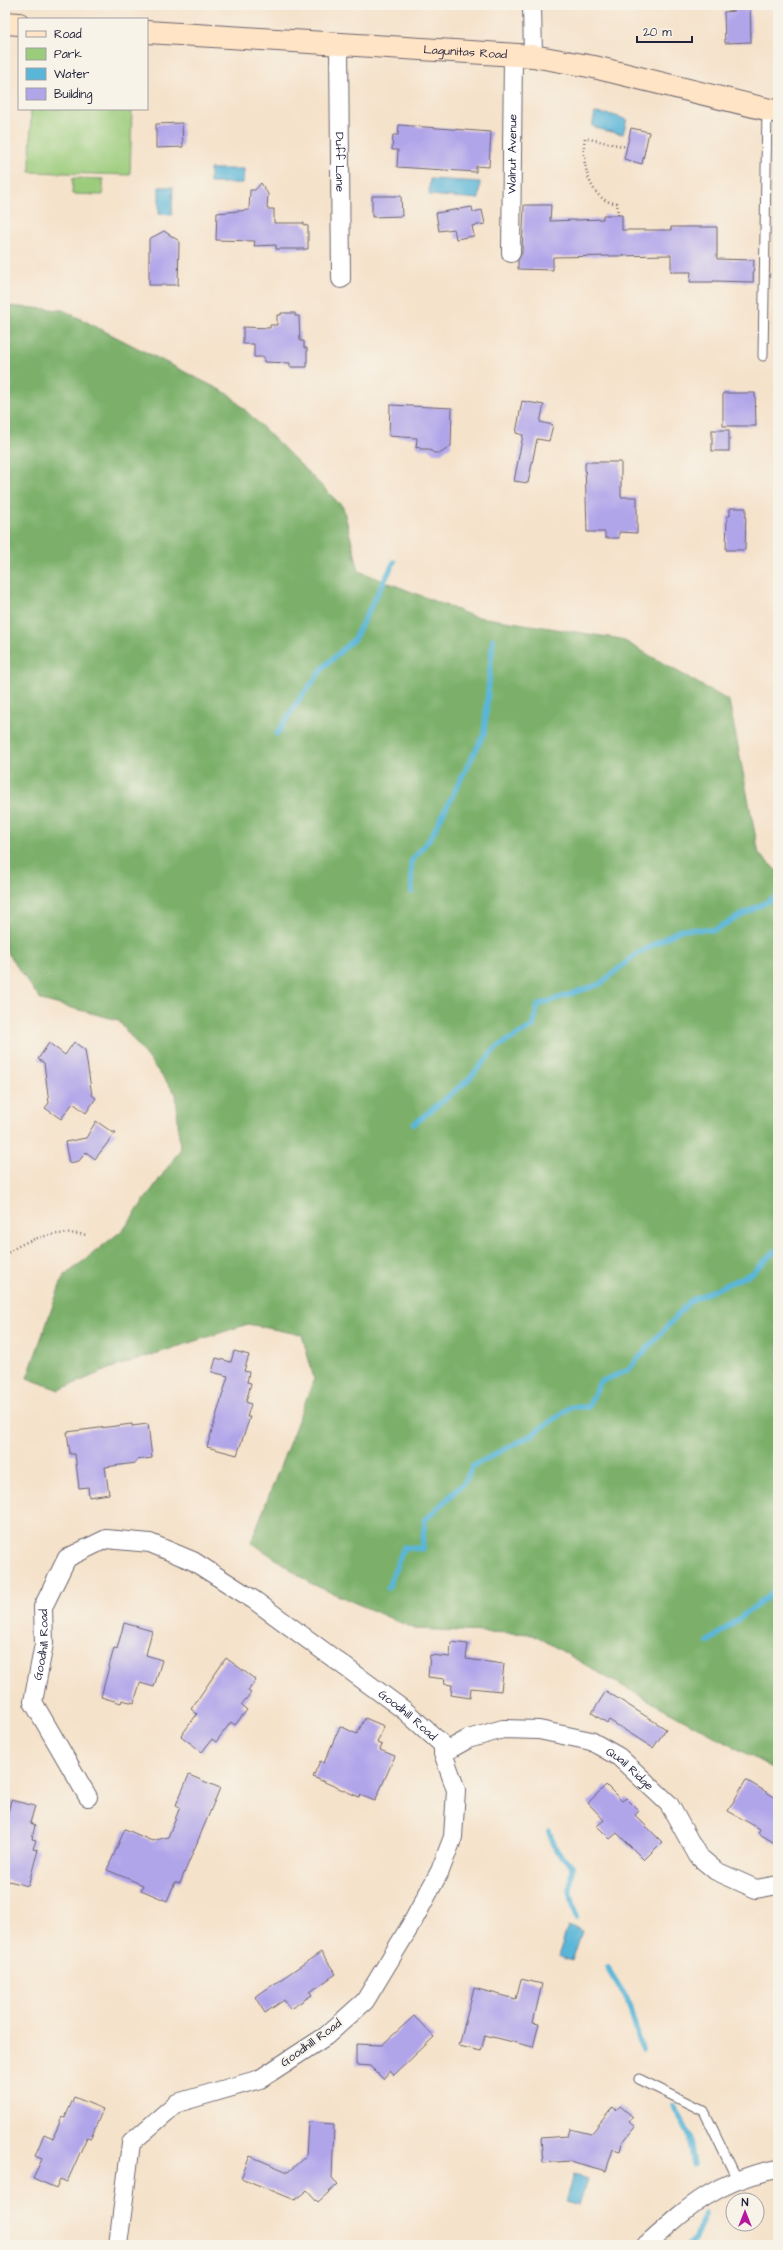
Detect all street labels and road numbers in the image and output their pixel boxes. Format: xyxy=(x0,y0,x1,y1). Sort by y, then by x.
street label: Lagunitas Road xyxy=(423,41,508,63)
street label: Walnut Avenue xyxy=(503,113,521,194)
street label: Duff Lane xyxy=(331,132,349,192)
street label: Goodhill Road xyxy=(29,1609,53,1682)
street label: Goodhill Road xyxy=(375,1685,441,1744)
street label: Quail Ridge xyxy=(603,1743,658,1794)
street label: Goodhill Road xyxy=(277,2015,345,2071)

